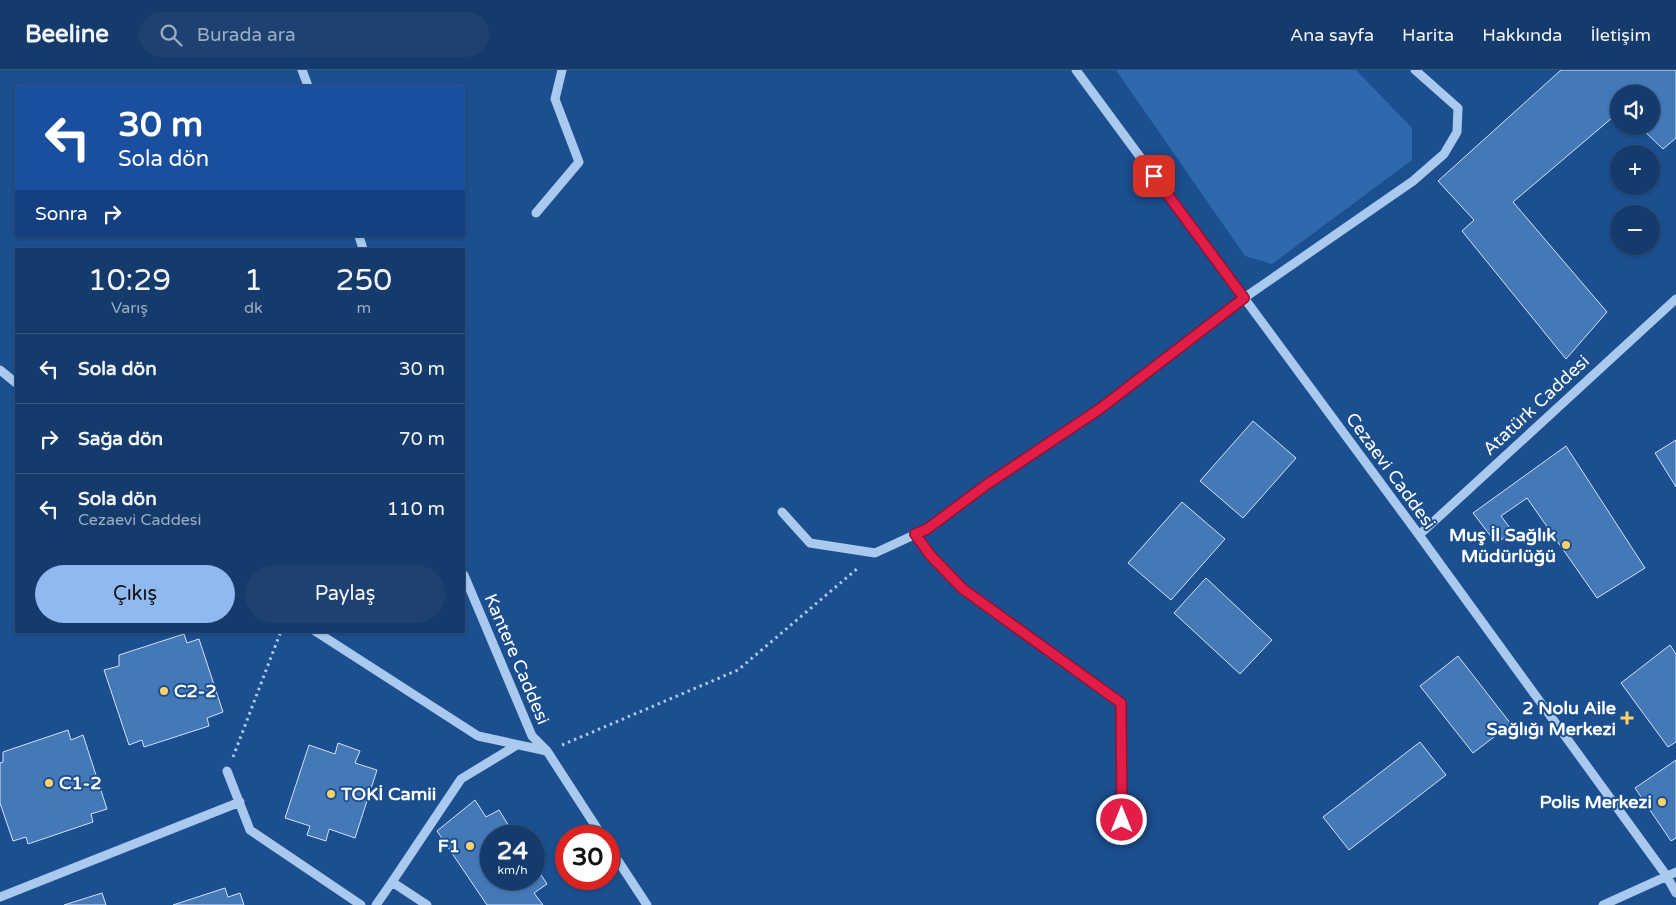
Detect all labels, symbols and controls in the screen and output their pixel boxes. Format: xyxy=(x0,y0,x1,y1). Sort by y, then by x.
search box xyxy=(139,12,489,57)
text: Beeline xyxy=(25,20,109,49)
icon: search xyxy=(157,21,185,49)
text: Burada ara xyxy=(197,24,296,46)
text: Ana sayfa xyxy=(1290,24,1374,46)
text: Harita xyxy=(1402,24,1454,46)
text: Hakkında xyxy=(1482,24,1562,46)
text: İletişim xyxy=(1590,24,1651,46)
map controls xyxy=(1610,85,1660,255)
button: sound xyxy=(1610,85,1660,135)
text: 30 m xyxy=(118,104,203,146)
icon: left xyxy=(35,105,100,170)
button: + xyxy=(1610,145,1660,195)
text: Sola dön xyxy=(118,146,209,172)
pin xyxy=(1133,155,1175,197)
icon: arrive xyxy=(1140,162,1168,190)
icon: right xyxy=(98,200,126,228)
text: Sonra xyxy=(35,203,88,225)
button: − xyxy=(1610,205,1660,255)
text: 10:29 xyxy=(88,262,171,299)
text: 1 xyxy=(244,262,263,299)
text: 250 xyxy=(336,262,392,299)
text: Varış xyxy=(111,298,148,318)
text: dk xyxy=(244,298,263,318)
text: m xyxy=(357,298,371,318)
street label: Atatürk Caddesi xyxy=(1478,350,1594,460)
icon: left xyxy=(35,355,63,383)
text: Sola dön xyxy=(78,358,157,380)
text: 30 m xyxy=(399,358,445,380)
street label: Cezaevi Caddesi xyxy=(1341,408,1441,534)
icon: right xyxy=(35,425,63,453)
text: Sağa dön xyxy=(78,428,163,450)
text: 70 m xyxy=(399,428,445,450)
text: Sola dön xyxy=(78,488,157,510)
icon: left xyxy=(35,495,63,523)
text: 110 m xyxy=(387,498,445,520)
text: Cezaevi Caddesi xyxy=(78,510,202,530)
place label: Muş İl Sağlık Müdürlüğü xyxy=(1449,524,1556,567)
marker: Muş İl Sağlık Müdürlüğü xyxy=(1560,539,1572,551)
button: Çıkış xyxy=(35,565,235,623)
button: Paylaş xyxy=(245,565,445,623)
street label: Kantere Caddesi xyxy=(480,590,554,728)
place label: C2-2 xyxy=(174,680,216,702)
marker: C2-2 xyxy=(158,685,170,697)
place label: 2 Nolu Aile Sağlığı Merkezi xyxy=(1486,697,1616,740)
marker: 2 Nolu Aile Sağlığı Merkezi xyxy=(1620,711,1634,725)
place label: C1-2 xyxy=(59,772,101,794)
marker: C1-2 xyxy=(43,777,55,789)
place label: TOKİ Camii xyxy=(340,783,436,805)
marker: TOKİ Camii xyxy=(325,788,337,800)
place label: Polis Merkezi xyxy=(1539,791,1652,813)
position arrow xyxy=(1095,793,1147,845)
marker: Polis Merkezi xyxy=(1656,796,1668,808)
speed limit sign: 30 xyxy=(555,825,620,890)
place label: F1 xyxy=(438,835,460,857)
text: 24 xyxy=(497,836,528,866)
marker: F1 xyxy=(464,840,476,852)
text: km/h xyxy=(497,863,528,877)

